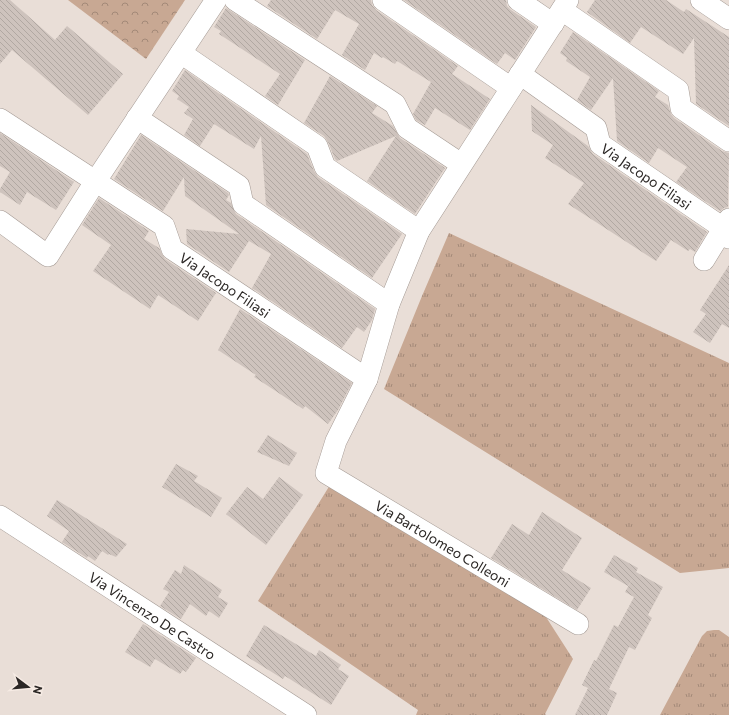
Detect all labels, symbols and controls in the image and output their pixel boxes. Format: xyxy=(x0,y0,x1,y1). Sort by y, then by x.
street label: Via Jacopo Filiasi xyxy=(598,139,695,212)
street label: Via Jacopo Filiasi xyxy=(177,248,274,321)
street label: Via Bartolomeo Colleoni xyxy=(372,496,513,590)
street label: Via Vincenzo De Castro xyxy=(86,568,219,663)
north arrow xyxy=(8,667,48,707)
text: N xyxy=(31,684,45,696)

